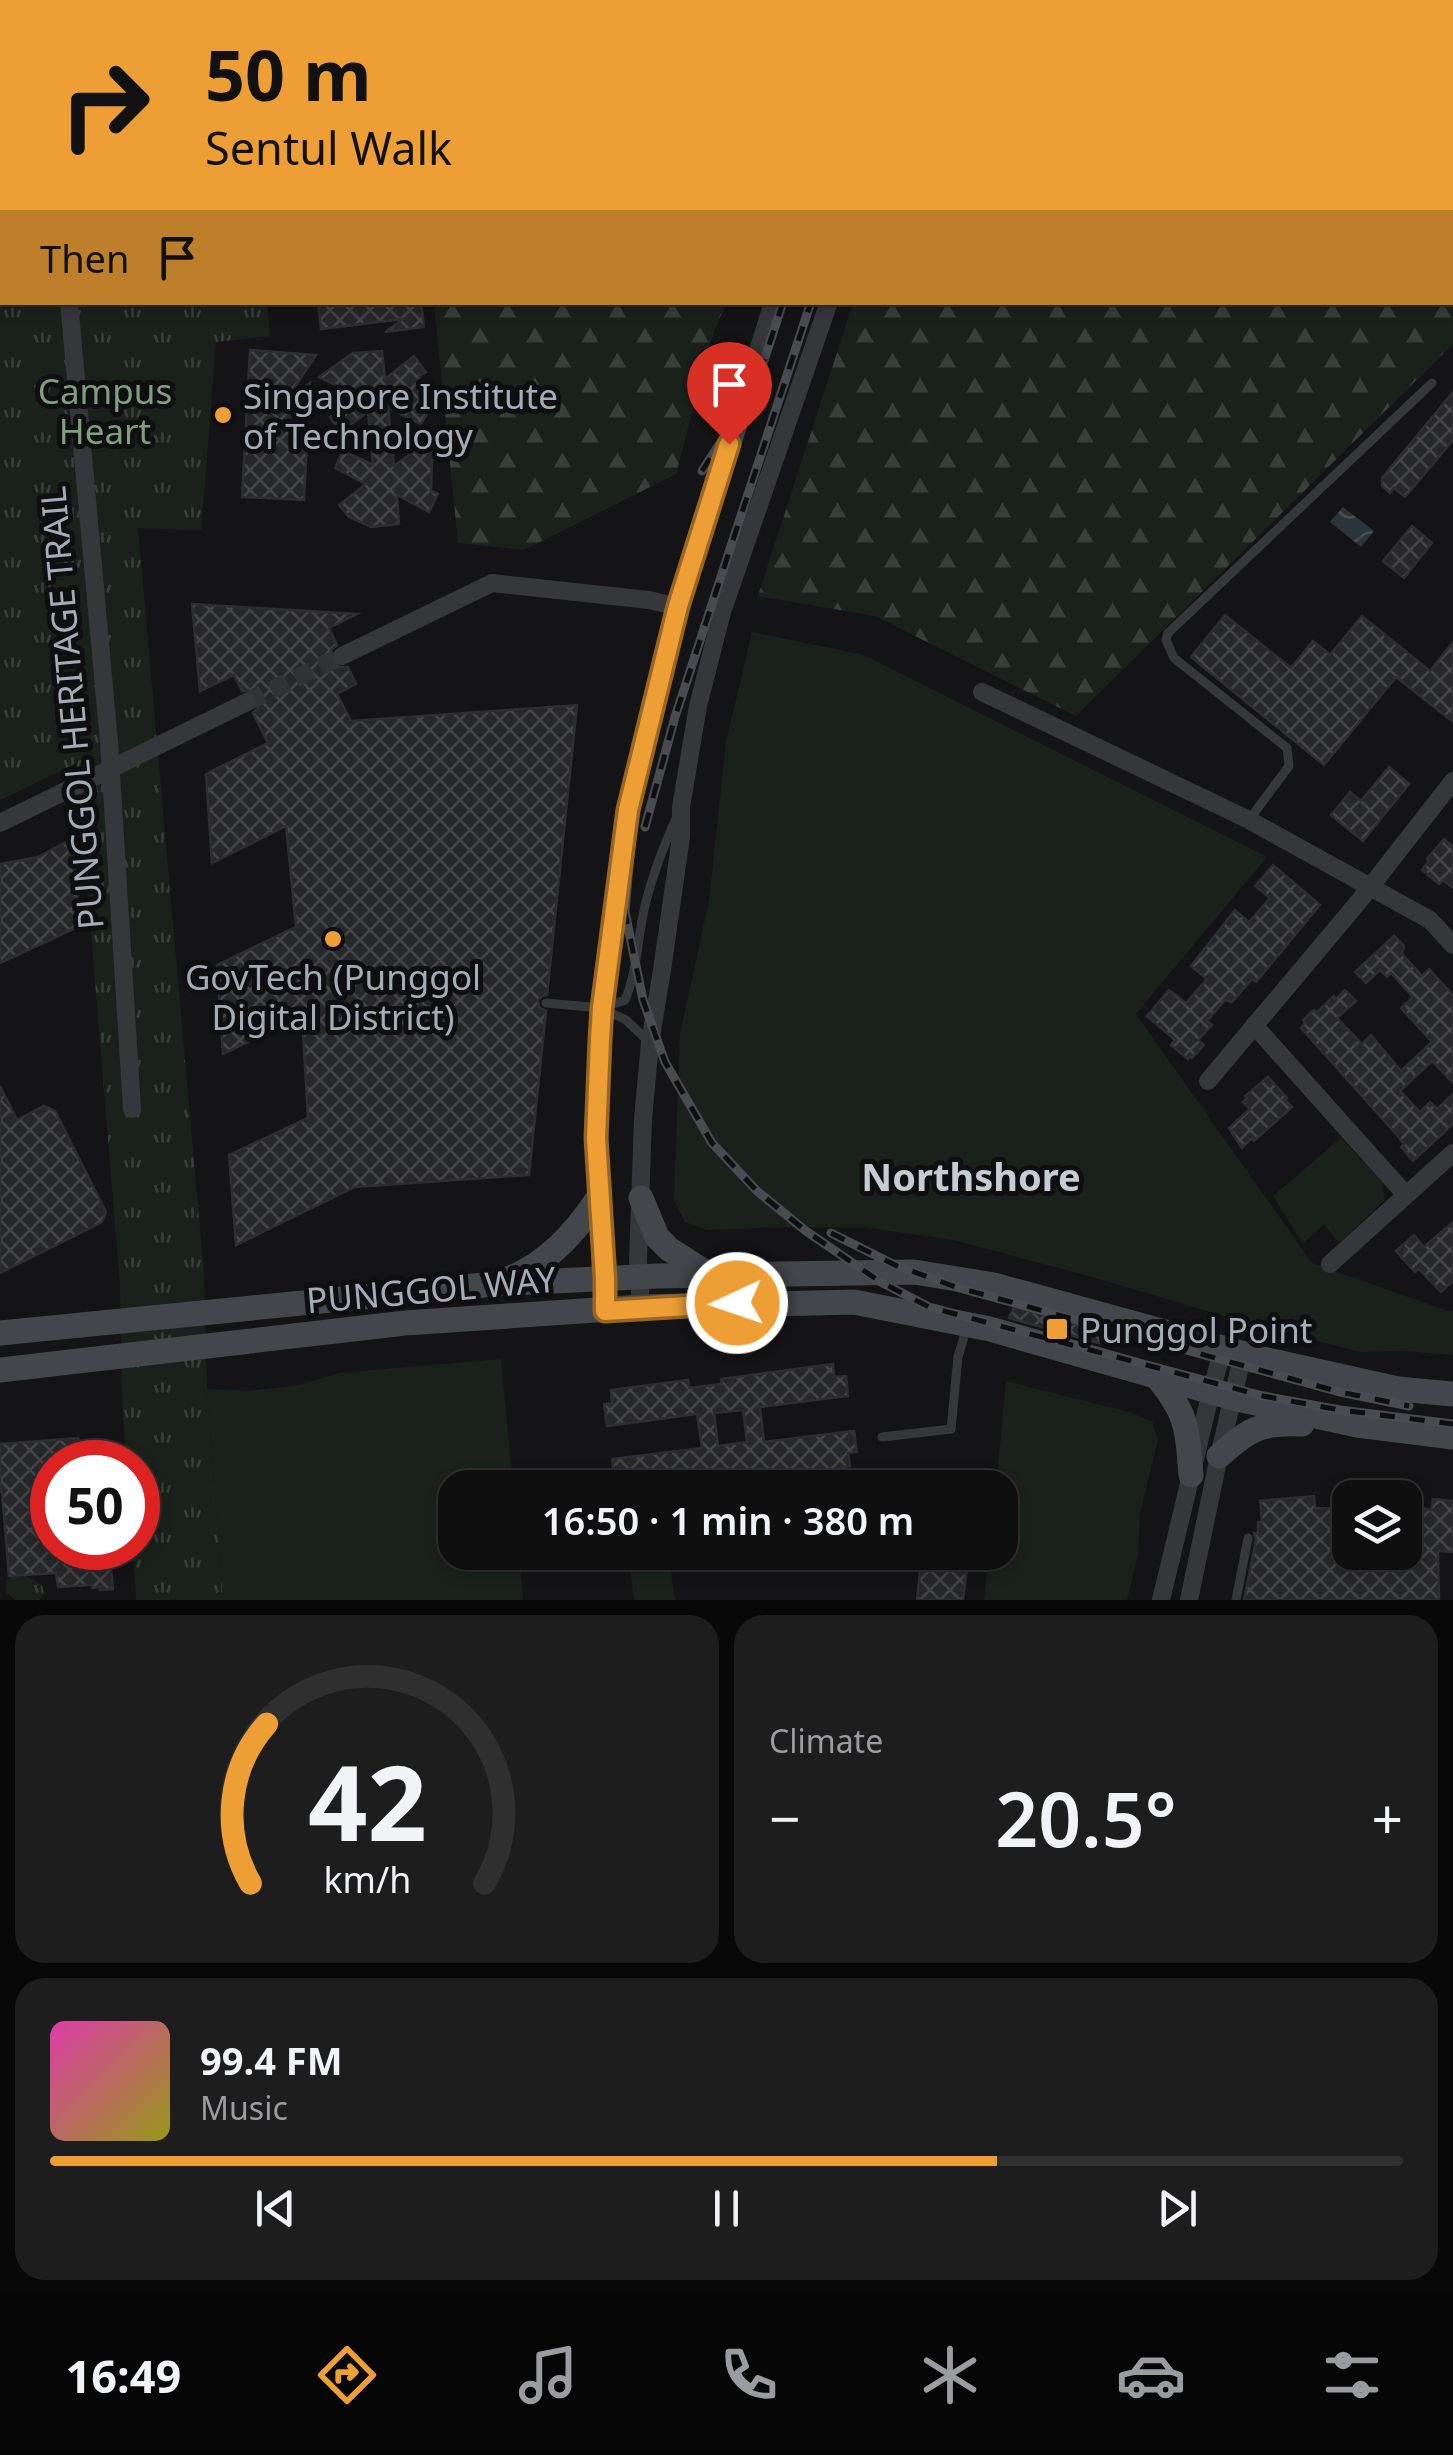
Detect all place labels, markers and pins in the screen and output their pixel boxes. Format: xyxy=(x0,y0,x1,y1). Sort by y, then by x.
pin xyxy=(687,342,772,445)
place label: Singapore Institute of Technology xyxy=(243,372,558,459)
marker: Singapore Institute of Technology xyxy=(212,404,234,426)
marker: GovTech (Punggol Digital District) xyxy=(322,928,344,950)
place label: GovTech (Punggol Digital District) xyxy=(185,953,481,1040)
place label: Punggol Point xyxy=(1080,1306,1312,1353)
marker: Punggol Point xyxy=(1044,1316,1070,1342)

